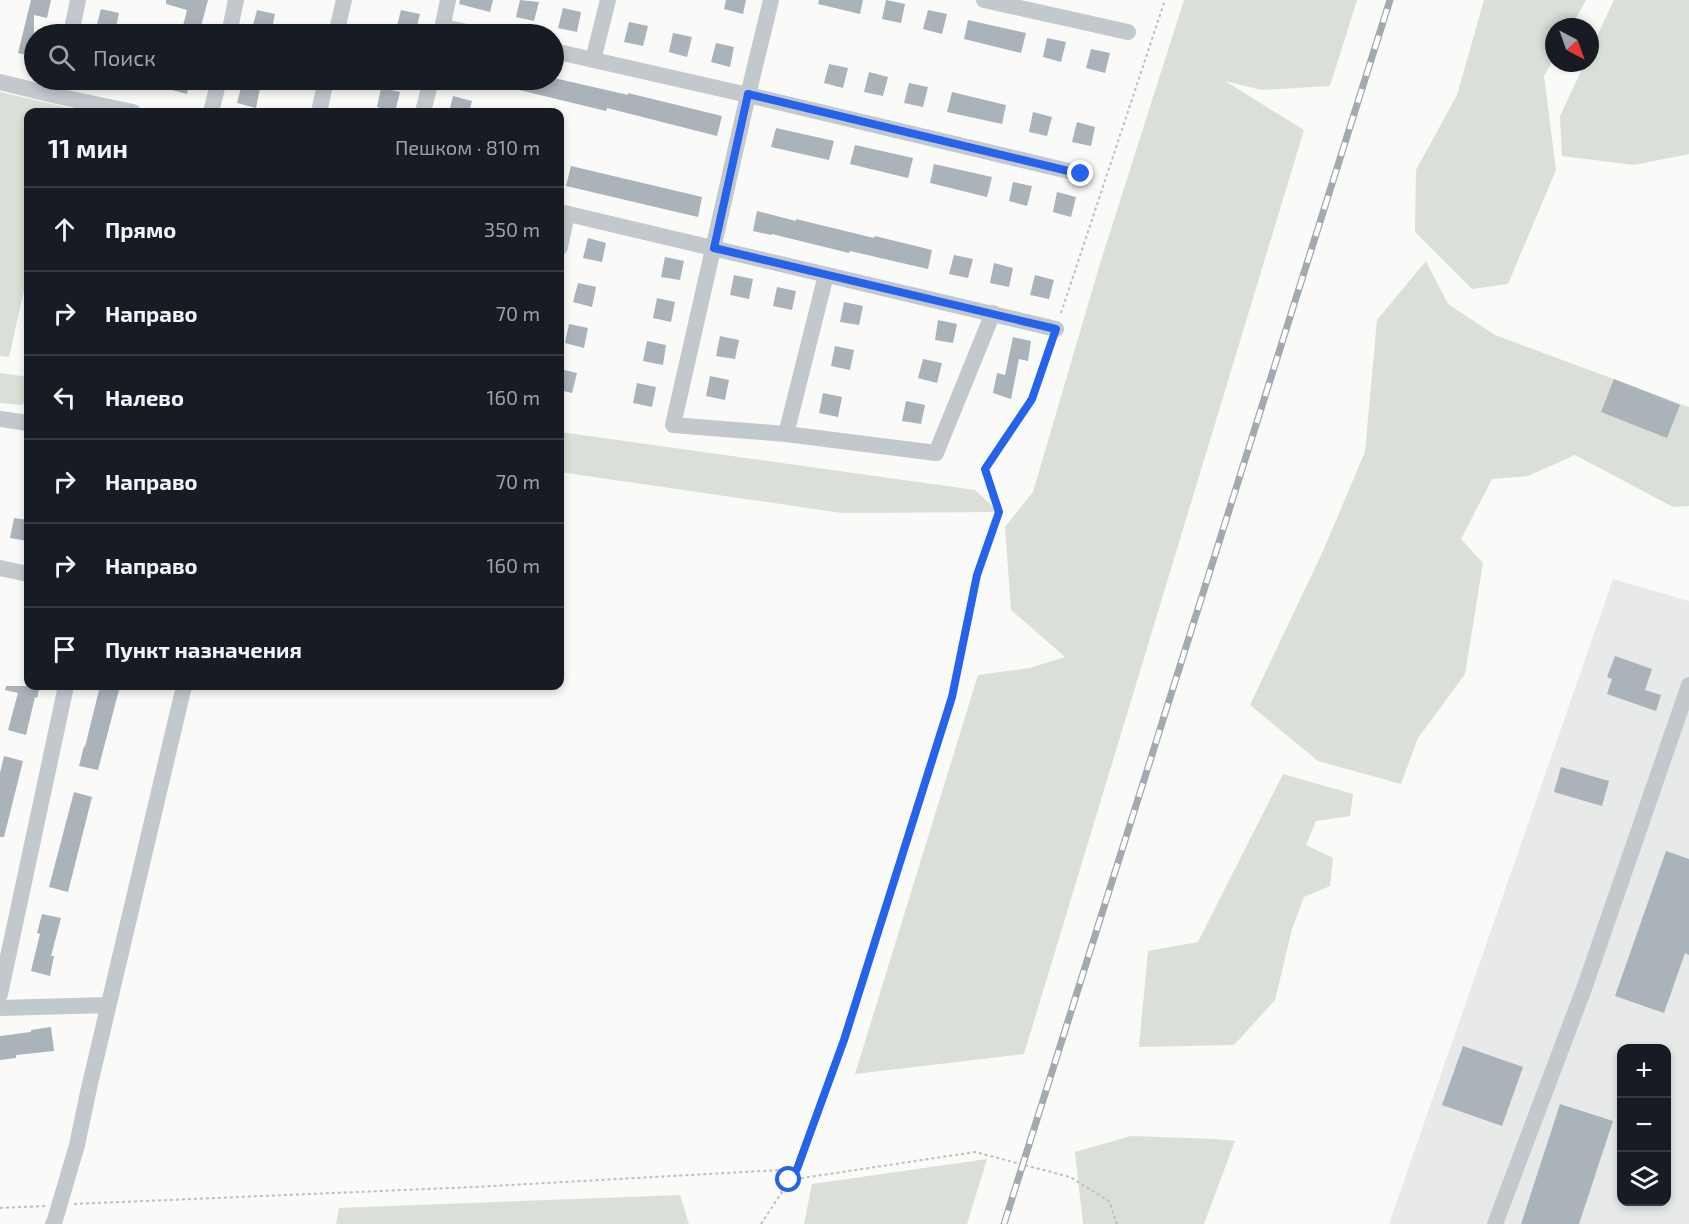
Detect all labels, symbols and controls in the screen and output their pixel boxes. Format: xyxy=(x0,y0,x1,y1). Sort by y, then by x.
north arrow xyxy=(1545,18,1599,72)
search box xyxy=(24,24,564,90)
icon: search xyxy=(45,41,78,74)
text: Поиск xyxy=(93,44,156,70)
text: 11 мин xyxy=(48,132,128,163)
text: Пешком · 810 m xyxy=(395,135,540,159)
route end xyxy=(1067,160,1093,186)
icon: ahead xyxy=(48,213,81,246)
text: Прямо xyxy=(105,216,176,242)
text: 350 m xyxy=(484,217,540,241)
icon: right xyxy=(48,297,81,330)
text: Направо xyxy=(105,300,198,326)
text: 70 m xyxy=(496,301,540,325)
icon: left xyxy=(48,381,81,414)
text: Налево xyxy=(105,384,184,410)
text: 160 m xyxy=(487,385,540,409)
icon: right xyxy=(48,465,81,498)
text: Направо xyxy=(105,468,198,494)
text: 70 m xyxy=(496,469,540,493)
icon: right xyxy=(48,549,81,582)
text: Направо xyxy=(105,552,198,578)
text: 160 m xyxy=(487,553,540,577)
icon: arrive xyxy=(48,633,81,666)
text: Пункт назначения xyxy=(105,636,302,662)
map controls xyxy=(1617,1044,1671,1206)
button: + xyxy=(1617,1044,1671,1098)
button: − xyxy=(1617,1098,1671,1152)
button: layers xyxy=(1617,1152,1671,1206)
route start xyxy=(775,1166,801,1192)

